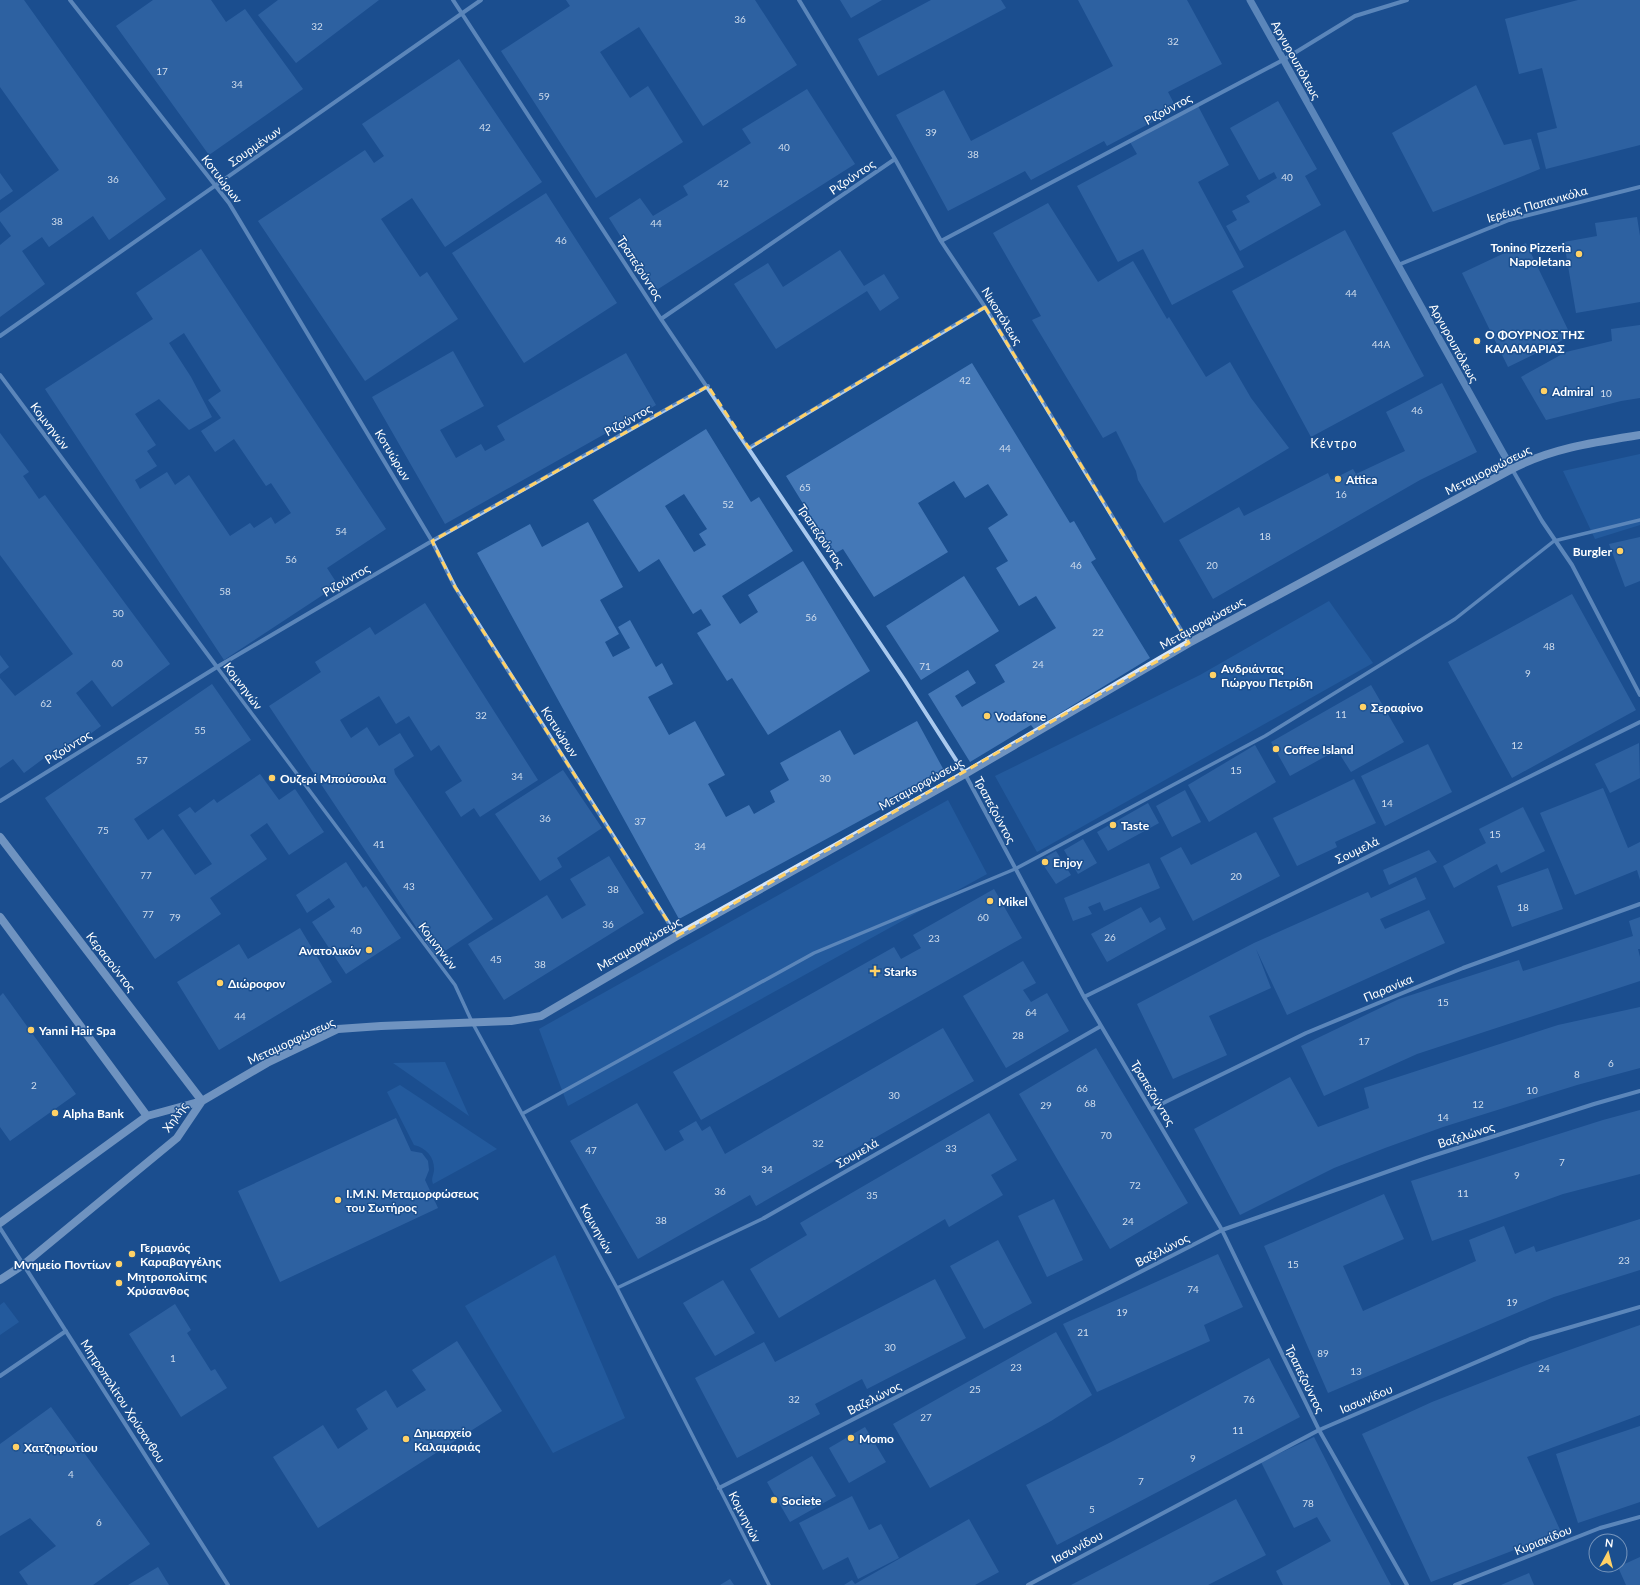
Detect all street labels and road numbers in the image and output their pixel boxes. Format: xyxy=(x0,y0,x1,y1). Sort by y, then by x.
street label: Αργυρουπόλεως xyxy=(1268,18,1324,103)
street label: Ριζούντος xyxy=(1142,90,1195,128)
street label: Σουρμένων xyxy=(226,122,284,170)
street label: Κοτυώρων xyxy=(198,152,246,206)
street label: Ριζούντος xyxy=(826,156,878,198)
street label: Ιερέως Παπανικόλα xyxy=(1485,182,1590,226)
street label: Τραπεζούντος xyxy=(614,233,667,303)
street label: Νικοπόλεως xyxy=(978,284,1026,348)
street label: Αργυρουπόλεως xyxy=(1426,301,1482,386)
street label: Κομνηνών xyxy=(27,399,73,453)
street label: Ριζούντος xyxy=(602,401,655,439)
street label: Κοτυώρων xyxy=(372,427,414,483)
street label: Μεταμορφώσεως xyxy=(1442,442,1534,498)
street label: Τραπεζούντος xyxy=(794,501,848,571)
street label: Ριζούντος xyxy=(320,560,373,599)
street label: Μεταμορφώσεως xyxy=(1157,593,1247,653)
street label: Κομνηνών xyxy=(220,659,266,713)
street label: Κοτυώρων xyxy=(538,704,582,760)
street label: Ριζούντος xyxy=(42,727,94,767)
street label: Μεταμορφώσεως xyxy=(876,754,966,814)
street label: Τραπεζούντος xyxy=(971,774,1019,846)
street label: Σουμελά xyxy=(1333,833,1382,867)
street label: Μεταμορφώσεως xyxy=(594,914,684,974)
street label: Κομνηνών xyxy=(415,919,461,973)
street label: Κερασούντος xyxy=(83,929,139,995)
street label: Παρανίκα xyxy=(1361,971,1416,1005)
street label: Μεταμορφώσεως xyxy=(245,1014,338,1068)
street label: Τραπεζούντος xyxy=(1128,1057,1179,1129)
street label: Χηλής xyxy=(159,1099,191,1135)
street label: Βαζελώνος xyxy=(1436,1119,1497,1151)
street label: Σουμελά xyxy=(833,1134,882,1171)
street label: Κομνηνών xyxy=(577,1201,617,1257)
street label: Βαζελώνος xyxy=(1132,1230,1192,1270)
street label: Μητροπολίτου Χρύσανθου xyxy=(78,1337,168,1465)
street label: Τραπεζούντος xyxy=(1282,1343,1328,1416)
street label: Βαζελώνος xyxy=(844,1378,904,1418)
street label: Ιασωνίδου xyxy=(1337,1381,1395,1417)
street label: Κομνηνών xyxy=(726,1489,764,1545)
street label: Κυριακίδου xyxy=(1512,1522,1574,1558)
street label: Ιασωνίδου xyxy=(1049,1527,1105,1567)

